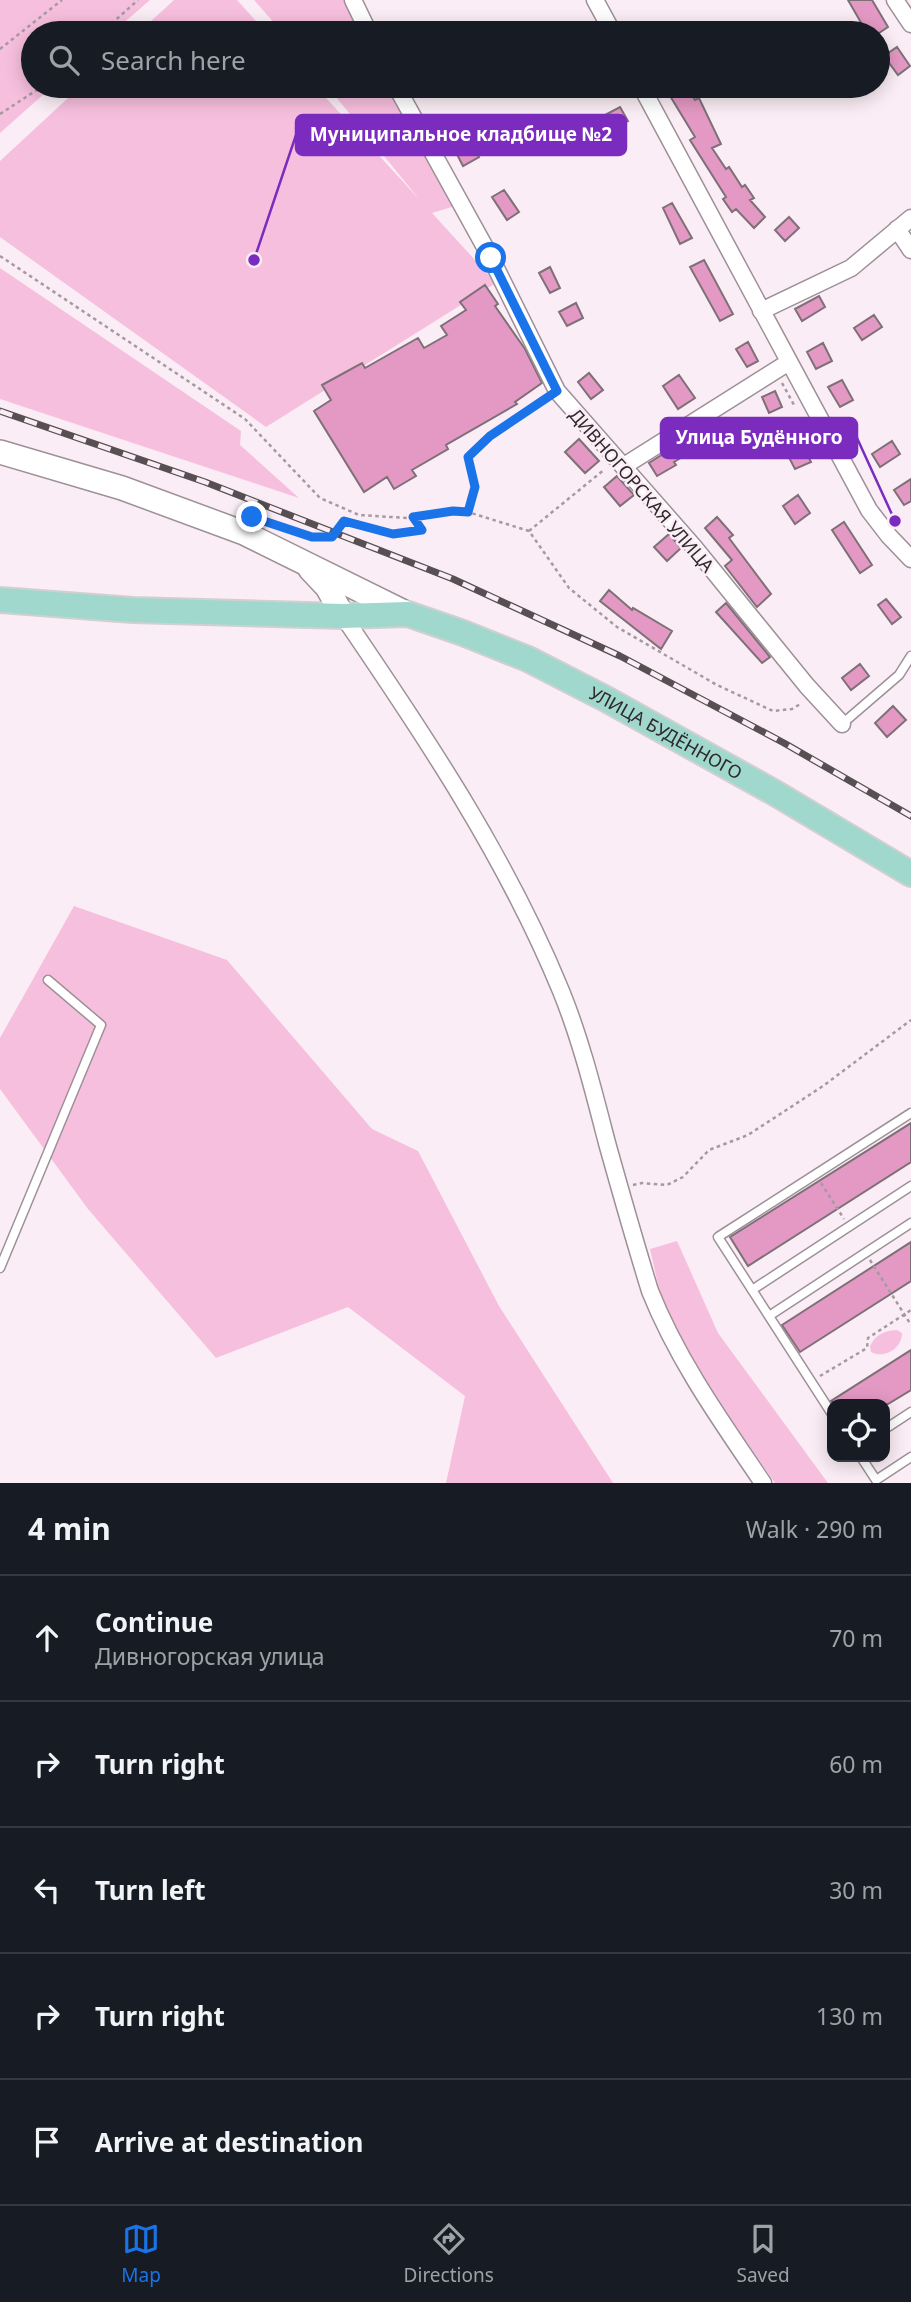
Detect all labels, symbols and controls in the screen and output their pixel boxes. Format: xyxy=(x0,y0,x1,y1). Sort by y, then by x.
search box xyxy=(21,21,890,98)
icon: search xyxy=(45,41,83,79)
text: Search here xyxy=(101,42,246,78)
callout: Муниципальное кладбище №2 xyxy=(296,115,626,155)
text: Муниципальное кладбище №2 xyxy=(310,121,612,147)
route start xyxy=(475,242,506,273)
street label: ДИВНОГОРСКАЯ УЛИЦА xyxy=(564,403,720,577)
callout: Улица Будённого xyxy=(661,418,857,458)
text: Улица Будённого xyxy=(675,424,843,450)
route end xyxy=(236,501,267,532)
street label: УЛИЦА БУДЁННОГО xyxy=(585,680,747,785)
map controls xyxy=(827,1399,890,1462)
button: locate xyxy=(827,1399,890,1462)
text: 4 min xyxy=(28,1508,111,1549)
text: Walk · 290 m xyxy=(746,1513,883,1545)
text: Continue xyxy=(95,1604,213,1640)
icon: ahead xyxy=(28,1619,66,1657)
text: 70 m xyxy=(829,1622,883,1654)
text: Дивногорская улица xyxy=(95,1640,325,1672)
icon: right xyxy=(28,1745,66,1783)
text: Turn right xyxy=(95,1746,225,1782)
text: 60 m xyxy=(829,1748,883,1780)
icon: left xyxy=(28,1871,66,1909)
text: Turn left xyxy=(95,1872,206,1908)
text: 30 m xyxy=(829,1874,883,1906)
icon: right xyxy=(28,1997,66,2035)
text: Turn right xyxy=(95,1998,225,2034)
text: 130 m xyxy=(816,2000,883,2032)
icon: arrive xyxy=(28,2123,66,2161)
text: Arrive at destination xyxy=(95,2124,364,2160)
tab: Map xyxy=(121,2220,161,2288)
tab: Directions xyxy=(404,2220,494,2288)
tab: Saved xyxy=(736,2220,790,2288)

